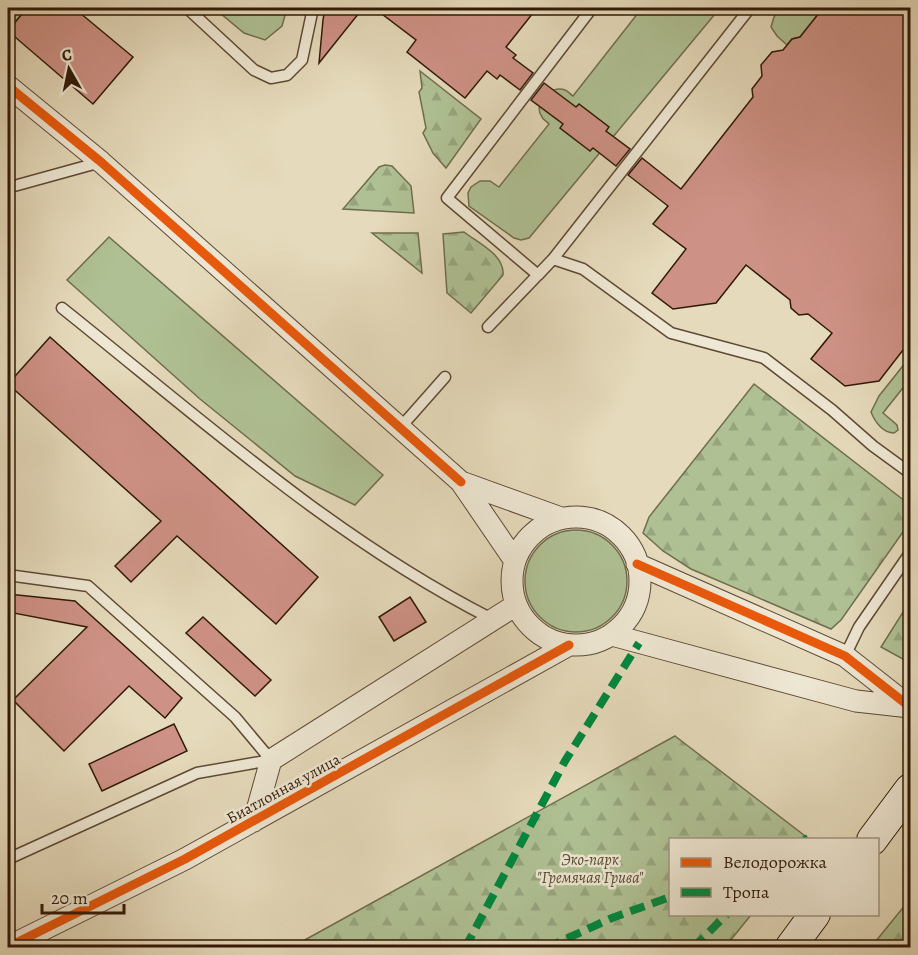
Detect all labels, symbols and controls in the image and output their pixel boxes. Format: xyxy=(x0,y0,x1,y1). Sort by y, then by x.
north arrow xyxy=(39,39,99,99)
text: С xyxy=(60,44,74,67)
street label: Биатлонная улица xyxy=(223,748,345,829)
legend xyxy=(669,838,879,916)
park label: Эко-парк "Гремячая Грива" xyxy=(537,849,643,889)
text: Велодорожка xyxy=(723,850,828,874)
scale bar xyxy=(42,877,124,915)
text: Тропа xyxy=(723,880,770,904)
text: 20 m xyxy=(51,886,88,910)

